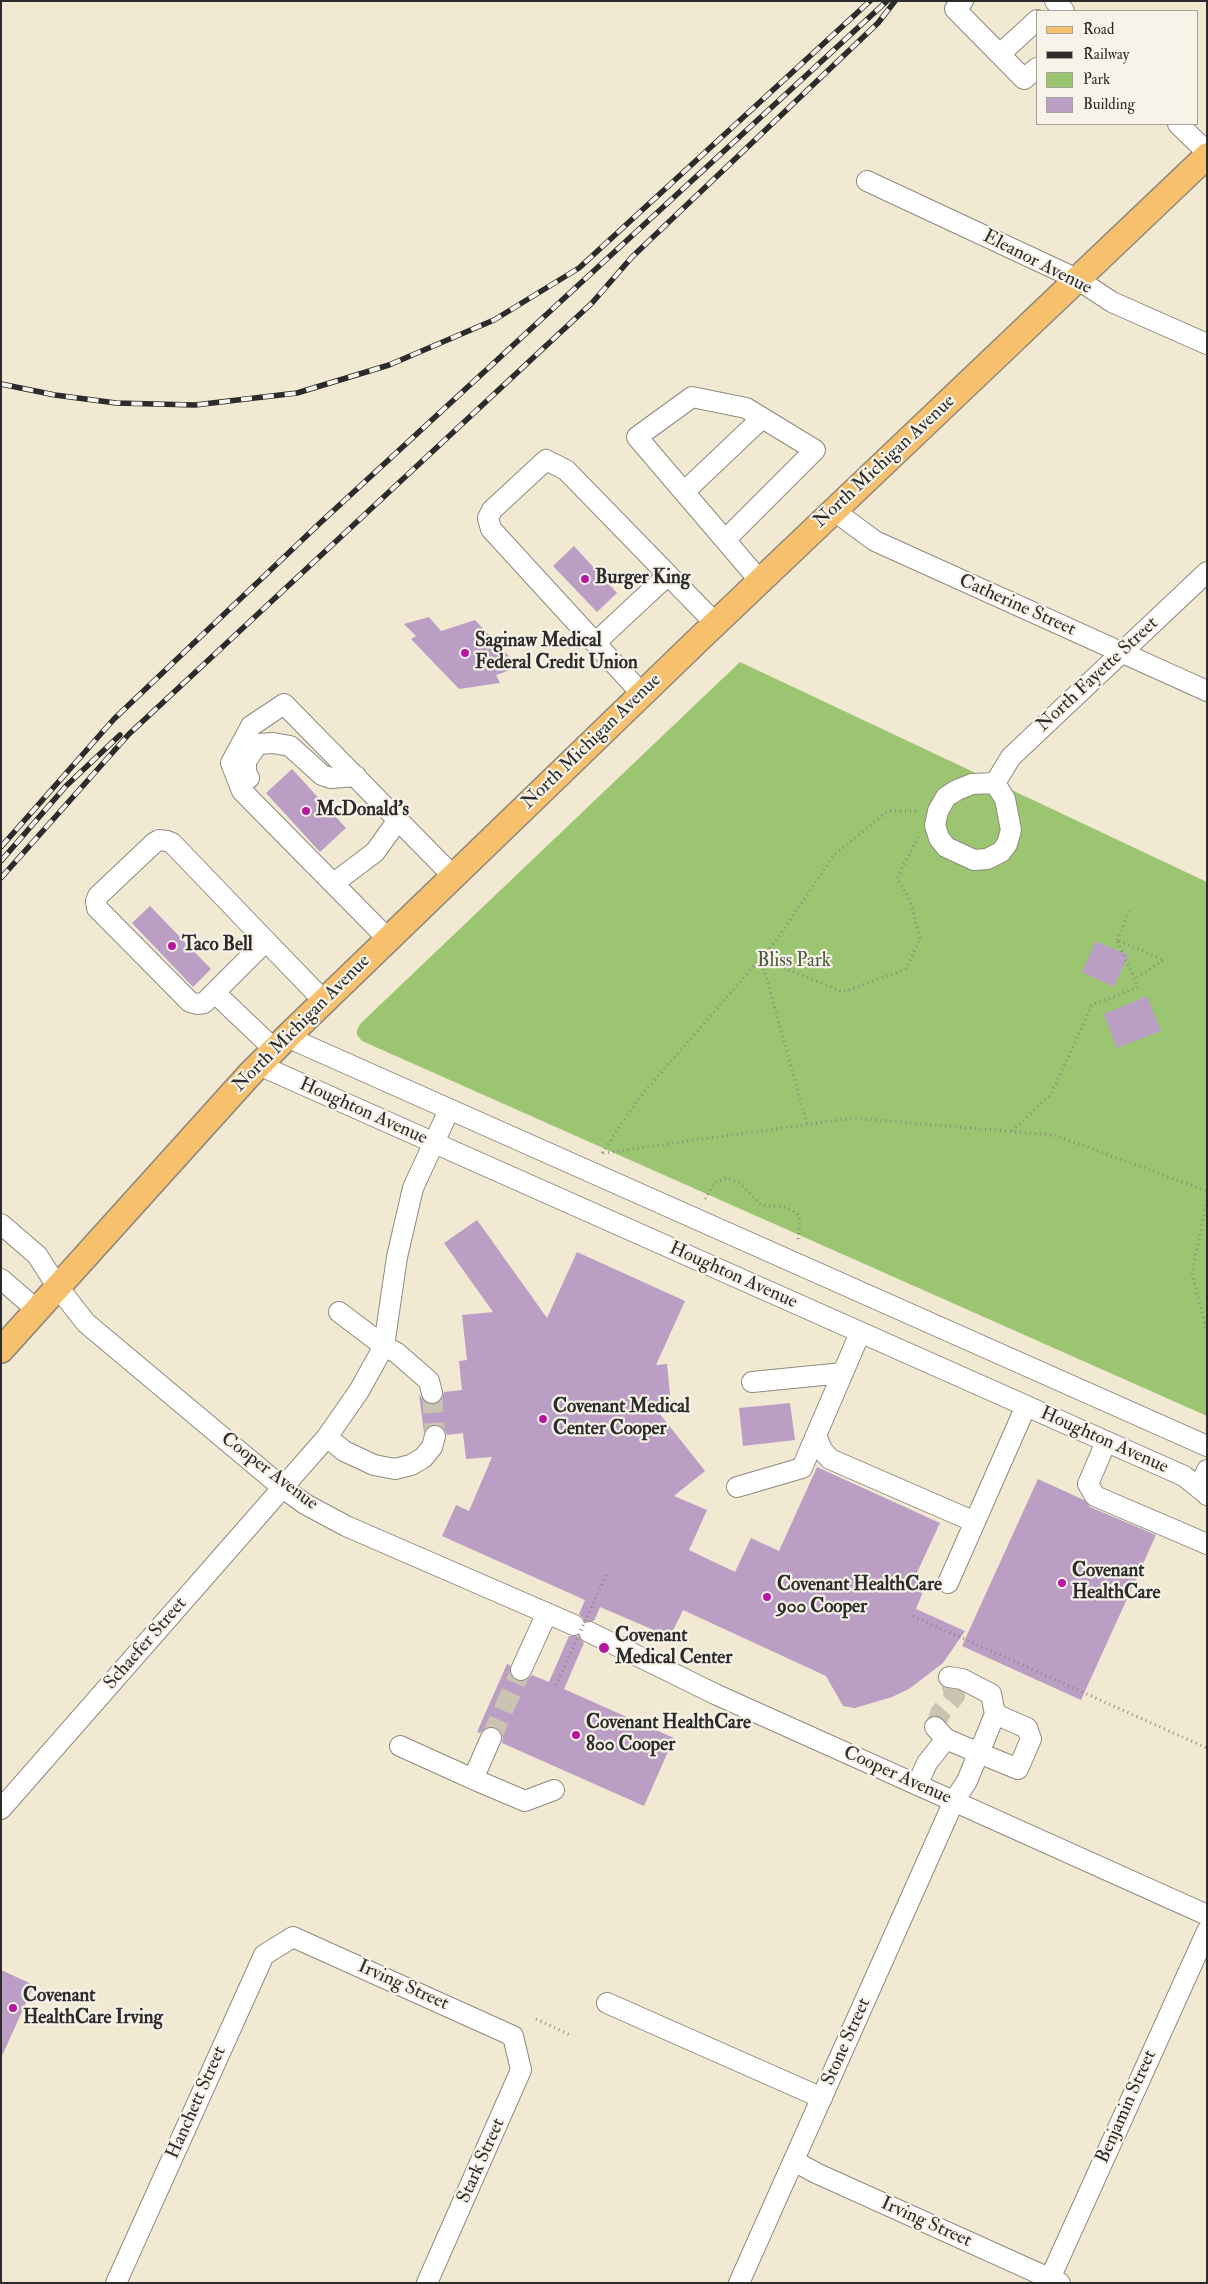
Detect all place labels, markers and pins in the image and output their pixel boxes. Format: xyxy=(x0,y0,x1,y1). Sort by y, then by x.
place label: Burger King xyxy=(595,568,690,590)
marker: Burger King xyxy=(579,573,591,585)
place label: Saginaw Medical Federal Credit Union xyxy=(475,631,638,675)
marker: Saginaw Medical Federal Credit Union xyxy=(459,647,471,659)
place label: McDonald's xyxy=(316,800,409,822)
marker: McDonald's xyxy=(300,805,312,817)
place label: Taco Bell xyxy=(182,935,253,957)
marker: Taco Bell xyxy=(166,940,178,952)
place label: Covenant Medical Center Cooper xyxy=(553,1397,690,1441)
marker: Covenant Medical Center Cooper xyxy=(537,1413,549,1425)
place label: Covenant HealthCare xyxy=(1072,1561,1161,1605)
place label: Covenant HealthCare 900 Cooper xyxy=(777,1575,942,1619)
marker: Covenant HealthCare xyxy=(1056,1577,1068,1589)
marker: Covenant HealthCare 900 Cooper xyxy=(761,1591,773,1603)
place label: Covenant Medical Center xyxy=(615,1626,732,1670)
marker: Covenant Medical Center xyxy=(597,1641,611,1655)
place label: Covenant HealthCare 800 Cooper xyxy=(586,1713,751,1757)
marker: Covenant HealthCare 800 Cooper xyxy=(570,1729,582,1741)
place label: Covenant HealthCare Irving xyxy=(23,1986,163,2030)
marker: Covenant HealthCare Irving xyxy=(7,2002,19,2014)

